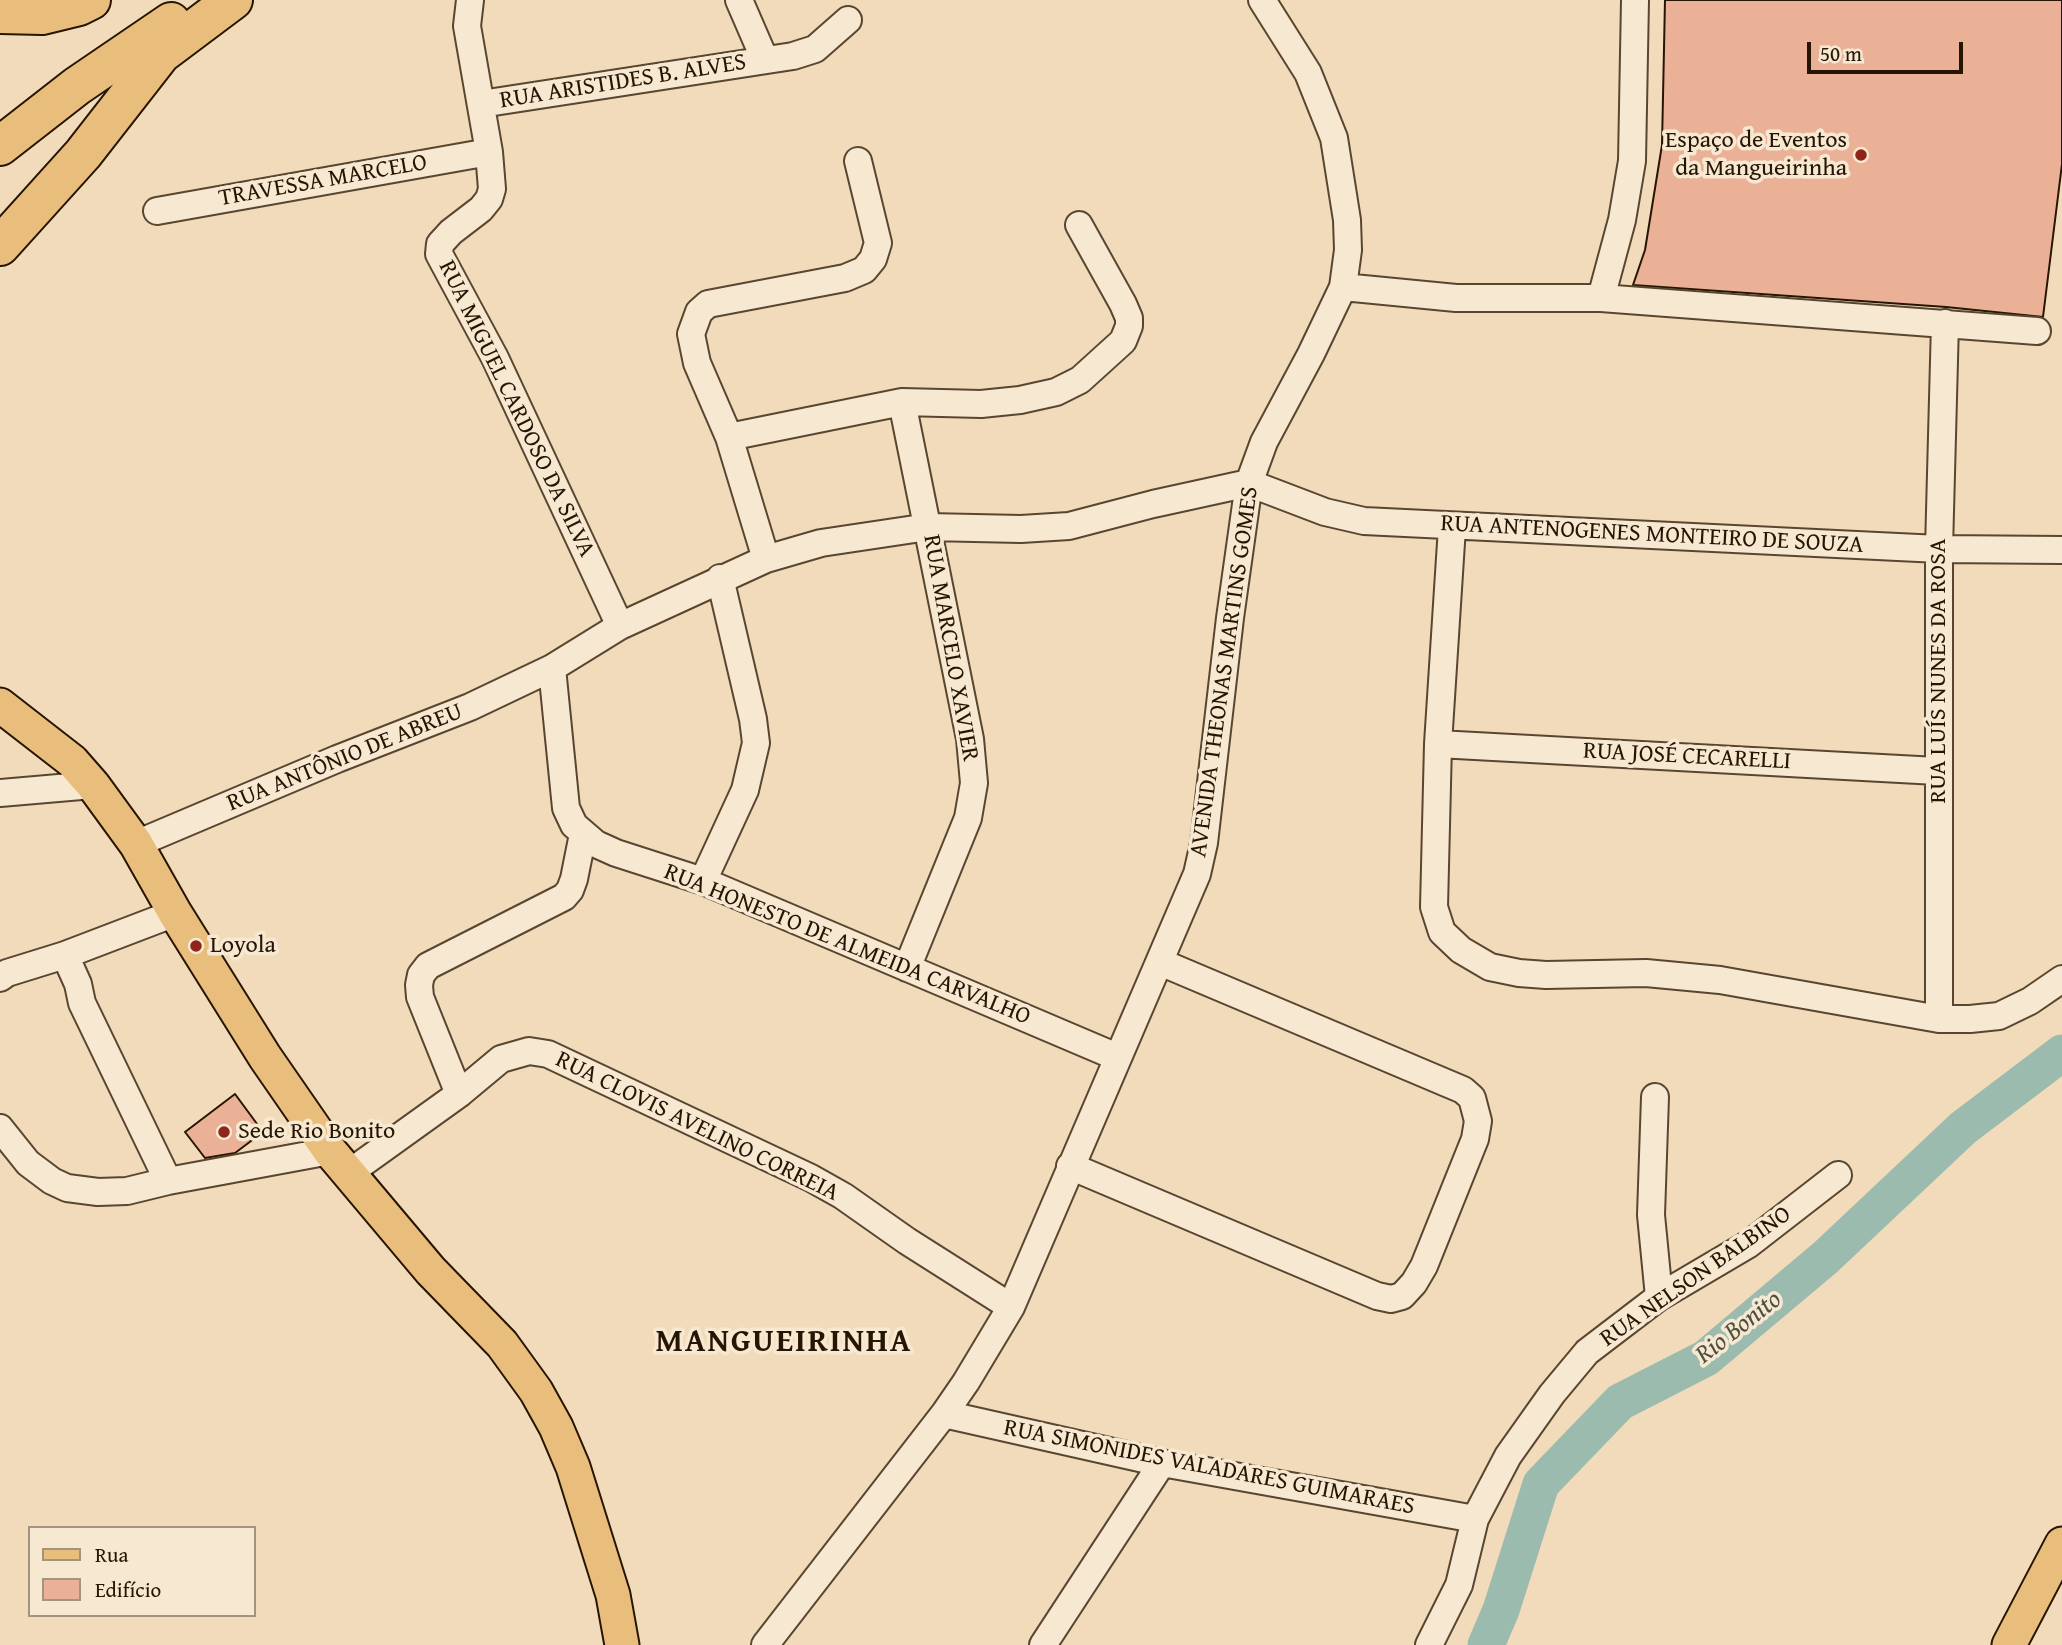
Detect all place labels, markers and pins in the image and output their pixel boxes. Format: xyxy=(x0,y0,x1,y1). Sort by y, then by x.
place label: Espaço de Eventos da Mangueirinha xyxy=(1665,127,1847,183)
marker: Espaço de Eventos da Mangueirinha xyxy=(1853,147,1869,163)
place label: Loyola xyxy=(210,932,276,960)
marker: Loyola xyxy=(188,938,204,954)
place label: Sede Rio Bonito xyxy=(238,1118,395,1146)
marker: Sede Rio Bonito xyxy=(216,1124,232,1140)

